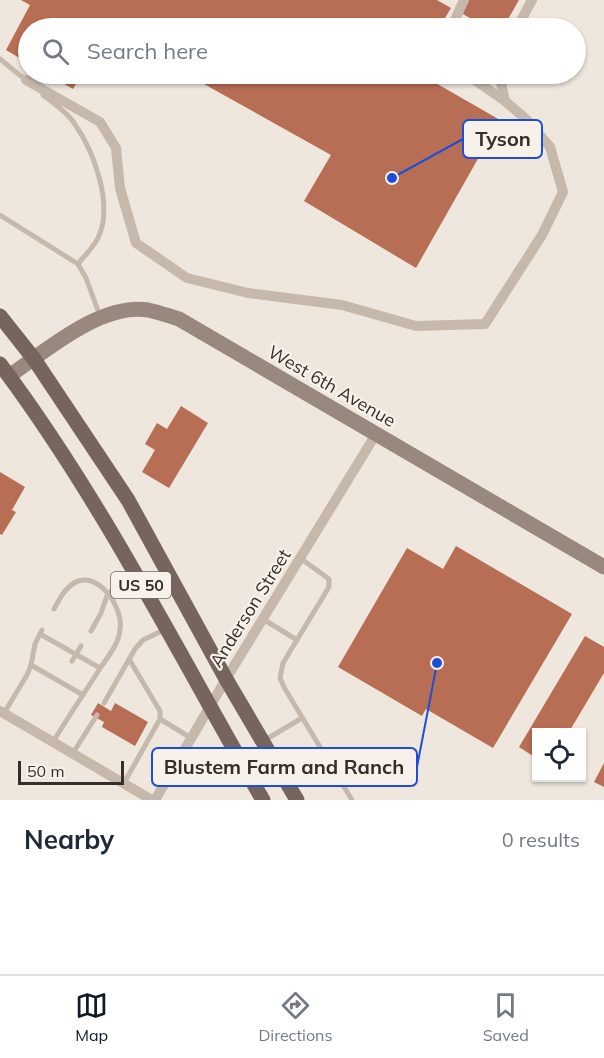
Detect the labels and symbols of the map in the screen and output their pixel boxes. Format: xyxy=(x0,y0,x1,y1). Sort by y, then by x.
callout: Tyson xyxy=(463,120,542,158)
text: Tyson xyxy=(475,126,531,151)
street label: West 6th Avenue xyxy=(264,340,400,432)
street label: Anderson Street xyxy=(204,545,296,671)
road number: US 50 xyxy=(111,572,171,598)
callout: Blustem Farm and Ranch xyxy=(152,748,417,786)
text: Blustem Farm and Ranch xyxy=(164,754,404,779)
scale bar xyxy=(18,758,124,786)

